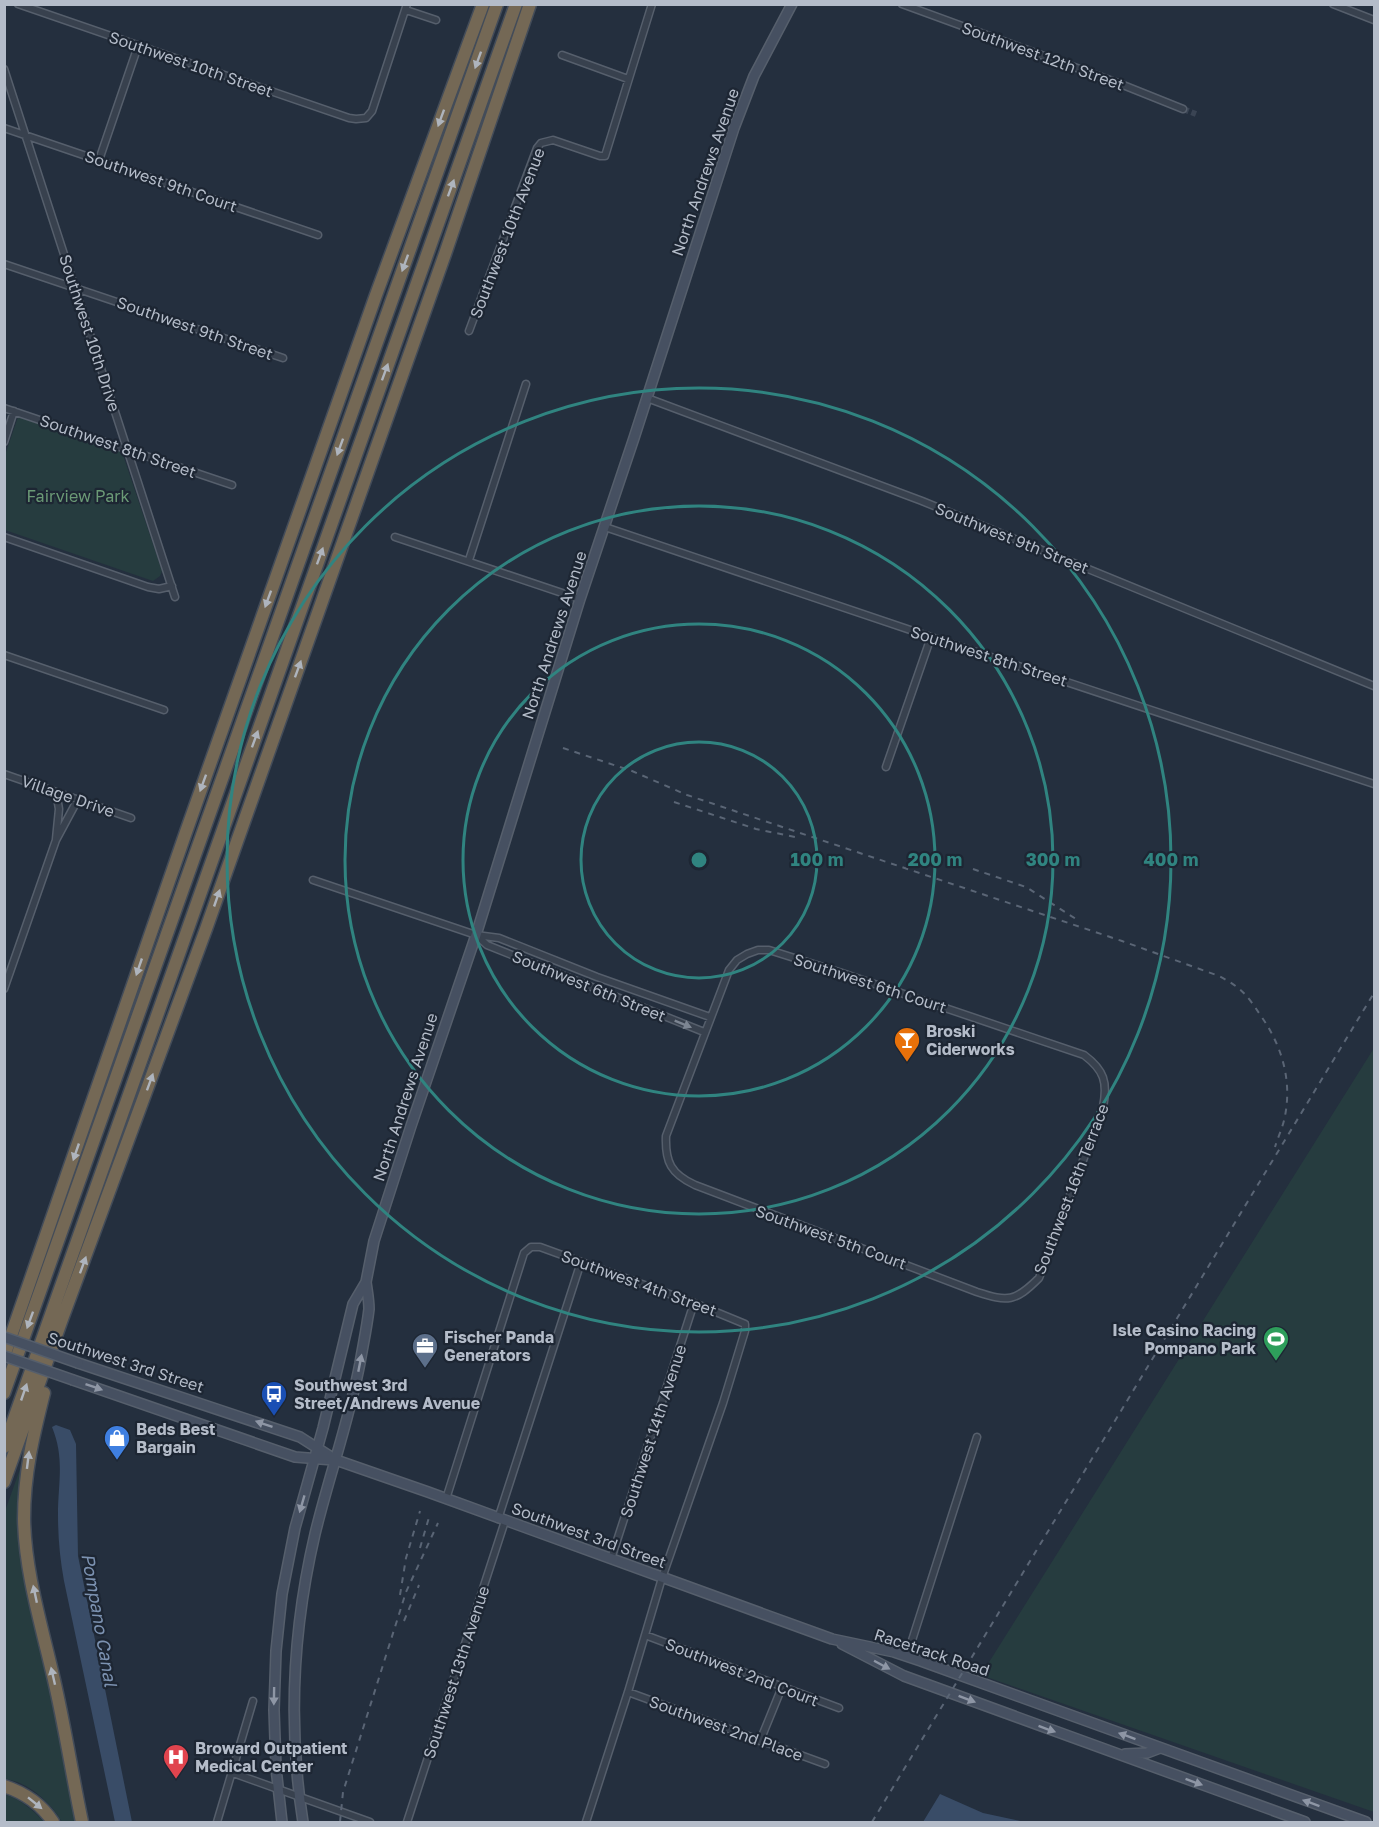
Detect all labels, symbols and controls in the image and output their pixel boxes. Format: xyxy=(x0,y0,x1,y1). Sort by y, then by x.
street label: Southwest 12th Street xyxy=(959,17,1127,95)
street label: Southwest 10th Street xyxy=(107,27,275,101)
one-way arrow xyxy=(472,51,482,69)
street label: North Andrews Avenue xyxy=(667,85,743,259)
one-way arrow xyxy=(435,110,445,128)
street label: Southwest 10th Avenue xyxy=(465,145,549,321)
street label: Southwest 9th Court xyxy=(82,146,240,216)
one-way arrow xyxy=(446,179,456,197)
street label: Southwest 10th Drive xyxy=(55,252,125,414)
one-way arrow xyxy=(400,254,410,272)
street label: Southwest 9th Street xyxy=(114,292,276,364)
one-way arrow xyxy=(381,363,391,381)
street label: Southwest 8th Street xyxy=(37,410,199,482)
one-way arrow xyxy=(335,438,345,456)
park label: Fairview Park xyxy=(26,486,130,506)
street label: Southwest 9th Street xyxy=(932,498,1092,578)
one-way arrow xyxy=(316,546,326,564)
street label: North Andrews Avenue xyxy=(517,548,591,722)
one-way arrow xyxy=(263,591,273,609)
street label: Southwest 8th Street xyxy=(908,621,1070,691)
one-way arrow xyxy=(293,660,303,678)
one-way arrow xyxy=(250,730,260,748)
street label: Village Drive xyxy=(19,771,117,821)
one-way arrow xyxy=(198,774,208,792)
text: 100 m xyxy=(791,848,843,870)
text: 200 m xyxy=(908,848,962,870)
text: 300 m xyxy=(1026,848,1080,870)
text: 400 m xyxy=(1144,848,1198,870)
centre of rings xyxy=(689,850,709,870)
one-way arrow xyxy=(212,889,222,907)
street label: Southwest 6th Street xyxy=(509,946,669,1026)
street label: Southwest 6th Court xyxy=(791,949,949,1017)
one-way arrow xyxy=(134,958,143,976)
street label: North Andrews Avenue xyxy=(368,1010,442,1184)
one-way arrow xyxy=(675,1019,693,1029)
place label: Broski Ciderworks xyxy=(926,1021,1015,1059)
bar icon: Broski Ciderworks xyxy=(892,1025,922,1063)
one-way arrow xyxy=(145,1072,155,1090)
street label: Southwest 16th Terrace xyxy=(1029,1101,1113,1277)
one-way arrow xyxy=(71,1143,80,1161)
street label: Southwest 5th Court xyxy=(753,1200,909,1274)
street label: Southwest 4th Street xyxy=(559,1246,719,1320)
one-way arrow xyxy=(78,1255,88,1273)
one-way arrow xyxy=(25,1311,35,1329)
place label: Isle Casino Racing Pompano Park xyxy=(1112,1320,1257,1358)
sports icon: Isle Casino Racing Pompano Park xyxy=(1261,1324,1291,1362)
street label: Southwest 3rd Street xyxy=(45,1327,207,1397)
place label: Fischer Panda Generators xyxy=(444,1327,554,1365)
office icon: Fischer Panda Generators xyxy=(410,1331,440,1369)
street label: Southwest 14th Avenue xyxy=(616,1342,690,1520)
one-way arrow xyxy=(356,1353,365,1372)
place label: Southwest 3rd Street/Andrews Avenue xyxy=(294,1375,480,1413)
bus stop icon: Southwest 3rd Street/Andrews Avenue xyxy=(259,1379,289,1417)
one-way arrow xyxy=(20,1383,30,1401)
one-way arrow xyxy=(85,1383,103,1392)
one-way arrow xyxy=(255,1418,273,1428)
place label: Beds Best Bargain xyxy=(136,1419,216,1457)
shop icon: Beds Best Bargain xyxy=(102,1423,132,1461)
one-way arrow xyxy=(24,1451,33,1470)
one-way arrow xyxy=(296,1495,306,1513)
street label: Southwest 3rd Street xyxy=(509,1498,669,1572)
water label: Pompano Canal xyxy=(77,1551,123,1690)
street label: Southwest 13th Avenue xyxy=(419,1583,493,1761)
one-way arrow xyxy=(29,1585,39,1603)
street label: Racetrack Road xyxy=(872,1624,992,1680)
street label: Southwest 2nd Court xyxy=(662,1634,822,1710)
one-way arrow xyxy=(873,1660,890,1670)
one-way arrow xyxy=(48,1667,58,1686)
one-way arrow xyxy=(269,1687,279,1706)
street label: Southwest 2nd Place xyxy=(646,1691,806,1765)
one-way arrow xyxy=(958,1695,976,1705)
one-way arrow xyxy=(1038,1724,1056,1734)
one-way arrow xyxy=(1118,1731,1136,1741)
place label: Broward Outpatient Medical Center xyxy=(195,1738,347,1776)
hospital icon: Broward Outpatient Medical Center xyxy=(161,1742,191,1780)
one-way arrow xyxy=(1186,1777,1204,1787)
one-way arrow xyxy=(27,1796,43,1809)
one-way arrow xyxy=(1302,1797,1320,1807)

